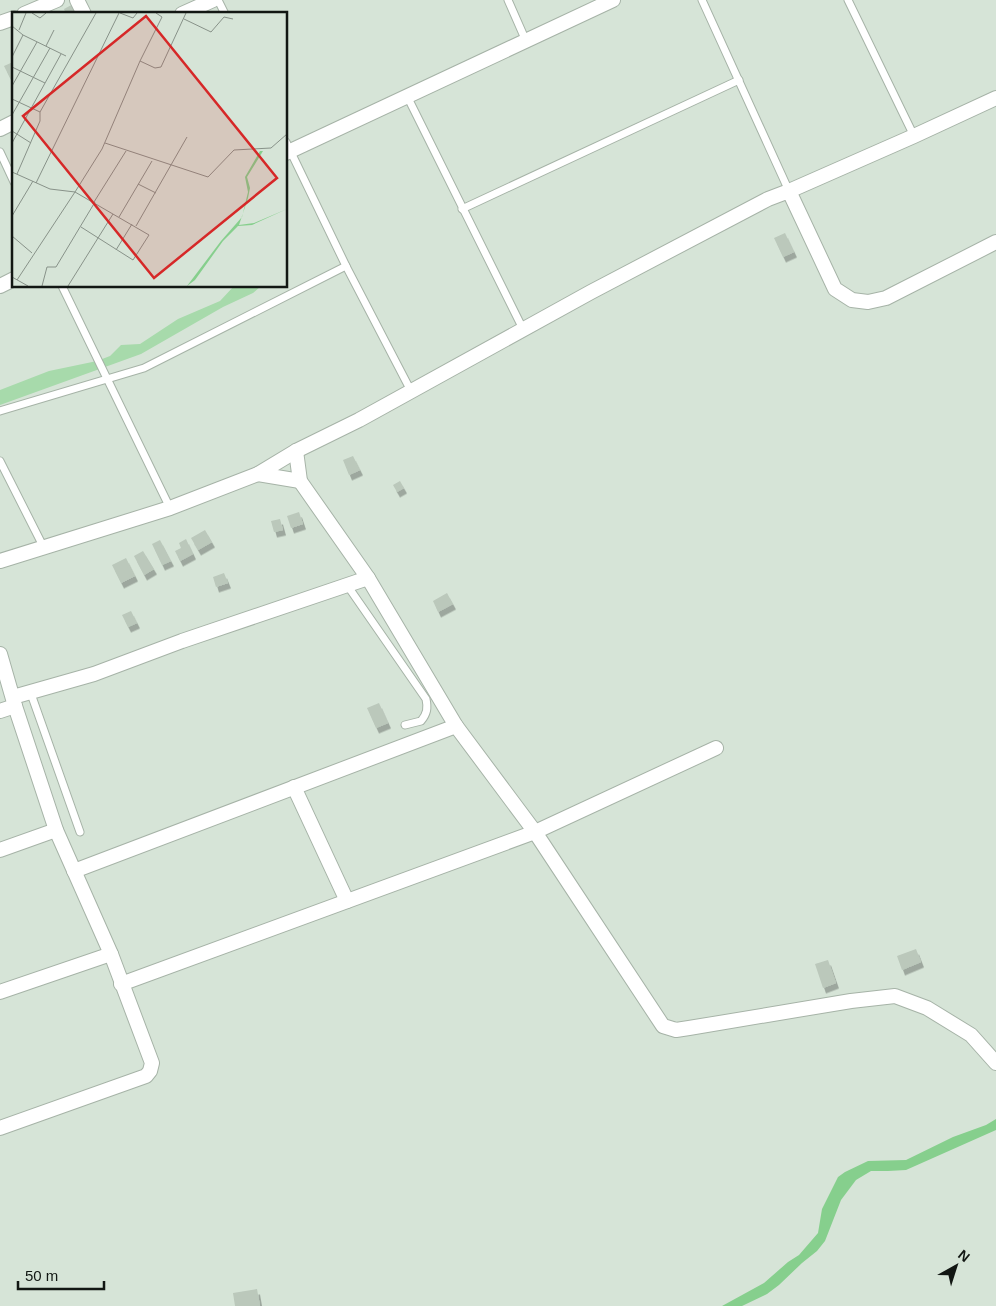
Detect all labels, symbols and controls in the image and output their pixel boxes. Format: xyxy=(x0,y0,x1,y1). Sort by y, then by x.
inset map xyxy=(12,12,288,288)
north arrow xyxy=(931,1241,981,1291)
text: N xyxy=(955,1246,973,1265)
scale bar xyxy=(18,1258,104,1290)
text: 50 m xyxy=(25,1267,58,1284)

